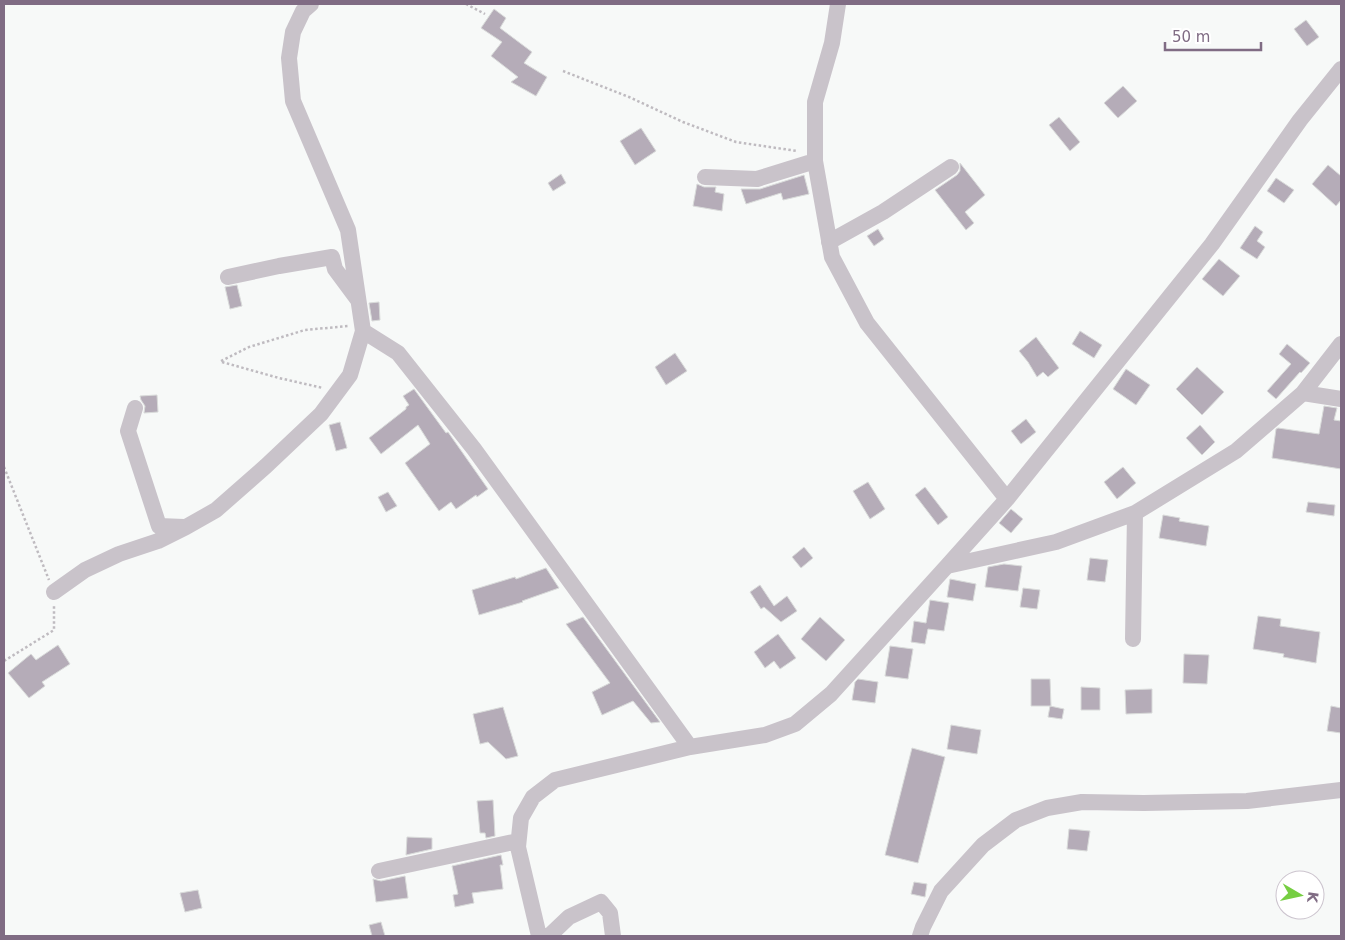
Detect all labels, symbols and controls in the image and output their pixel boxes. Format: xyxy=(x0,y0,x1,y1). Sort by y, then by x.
scale bar xyxy=(1165,20,1261,52)
text: 50 m xyxy=(1172,28,1210,46)
north arrow xyxy=(1275,870,1325,920)
text: K xyxy=(1304,890,1322,905)

